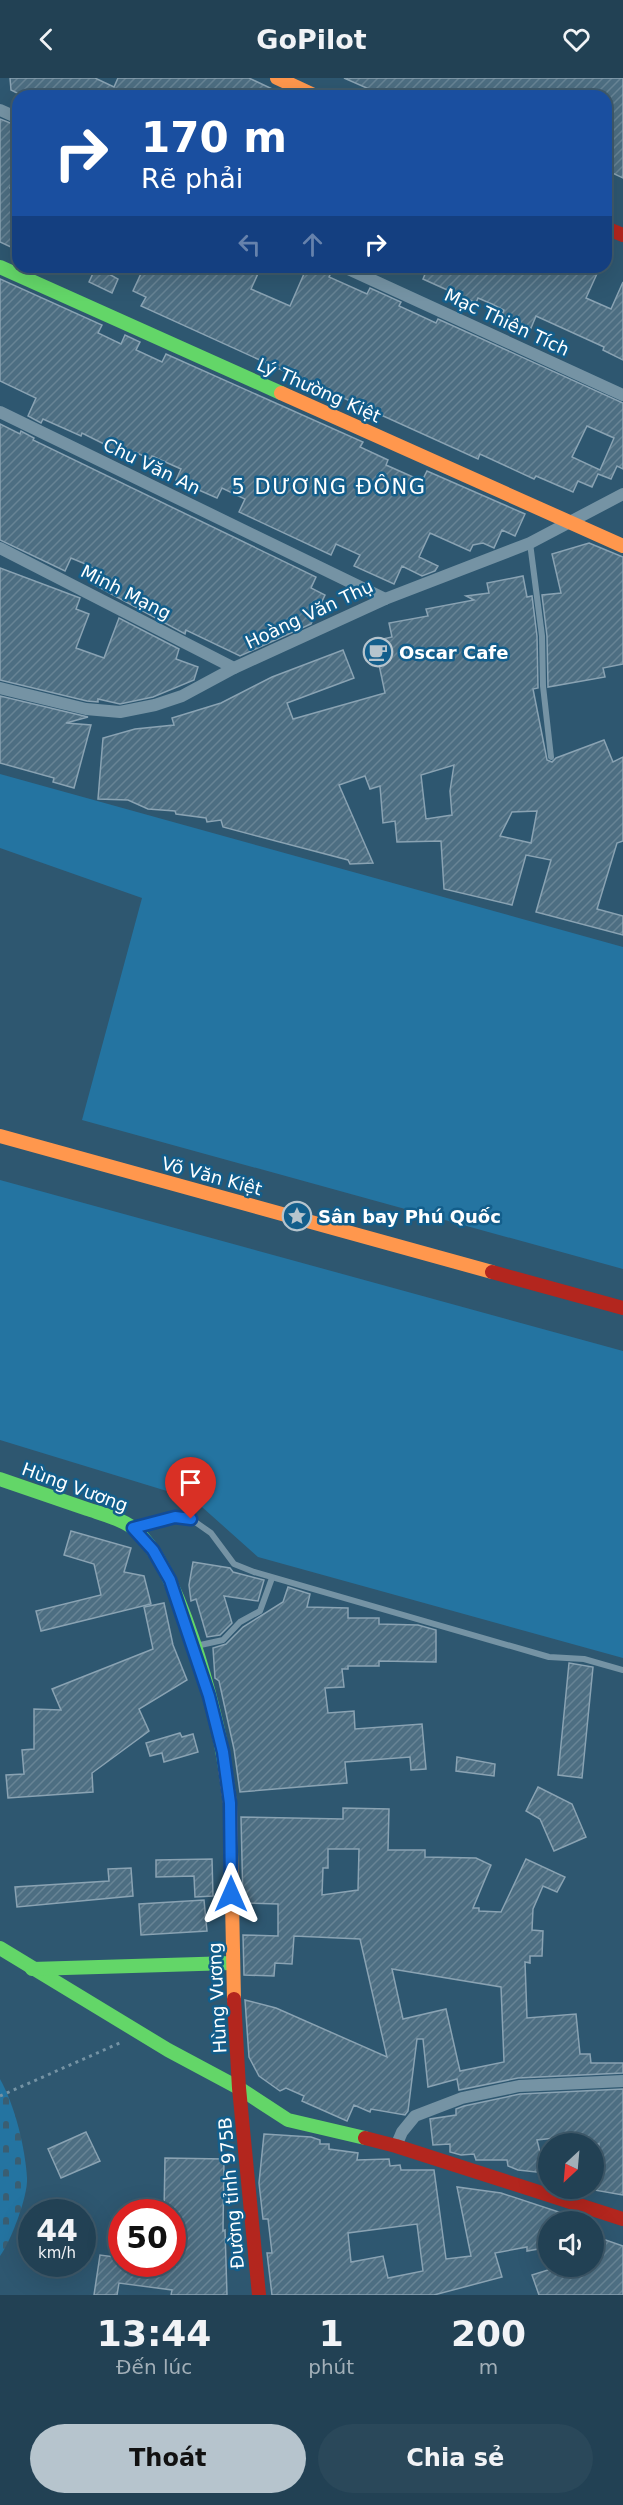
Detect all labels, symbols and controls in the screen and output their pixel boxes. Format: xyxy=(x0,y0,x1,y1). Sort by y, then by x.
icon: back xyxy=(30,23,63,56)
icon: heart xyxy=(560,23,593,56)
text: GoPilot xyxy=(256,24,367,55)
text: 170 m xyxy=(141,113,287,162)
icon: right xyxy=(42,114,120,192)
text: Rẽ phải xyxy=(141,163,243,194)
icon: left xyxy=(233,228,266,261)
icon: ahead xyxy=(296,228,329,261)
icon: right xyxy=(359,228,392,261)
street label: Mạc Thiên Tích xyxy=(441,284,573,360)
street label: Lý Thường Kiệt xyxy=(254,353,384,427)
street label: Chu Văn An xyxy=(100,433,204,499)
district label: 5 DƯƠNG ĐÔNG xyxy=(232,474,426,499)
street label: Minh Mạng xyxy=(77,560,175,624)
street label: Hoàng Văn Thụ xyxy=(242,575,376,653)
cafe icon: Oscar Cafe xyxy=(362,636,394,668)
place label: Oscar Cafe xyxy=(399,642,508,663)
street label: Võ Văn Kiệt xyxy=(160,1153,264,1199)
place icon: Sân bay Phú Quốc xyxy=(281,1200,313,1232)
place label: Sân bay Phú Quốc xyxy=(318,1206,501,1227)
pin xyxy=(165,1457,216,1519)
street label: Hùng Vương xyxy=(19,1458,131,1516)
icon: arrive xyxy=(174,1466,207,1499)
position arrow xyxy=(199,1862,263,1926)
street label: Hùng Vương xyxy=(204,1942,230,2054)
street label: Đường tỉnh 975B xyxy=(214,2116,248,2270)
north arrow xyxy=(538,2133,604,2199)
map controls xyxy=(538,2133,604,2277)
speed limit sign: 50 xyxy=(108,2199,186,2277)
button: sound xyxy=(538,2211,604,2277)
text: 44 xyxy=(36,2213,78,2248)
text: km/h xyxy=(38,2244,76,2262)
text: 13:44 xyxy=(97,2313,211,2354)
text: 1 xyxy=(319,2313,344,2354)
text: 200 xyxy=(451,2313,526,2354)
text: Đến lúc xyxy=(116,2355,192,2379)
text: phút xyxy=(308,2355,354,2379)
text: m xyxy=(479,2355,498,2379)
button: Thoát xyxy=(30,2424,306,2493)
button: Chia sẻ xyxy=(318,2424,593,2493)

